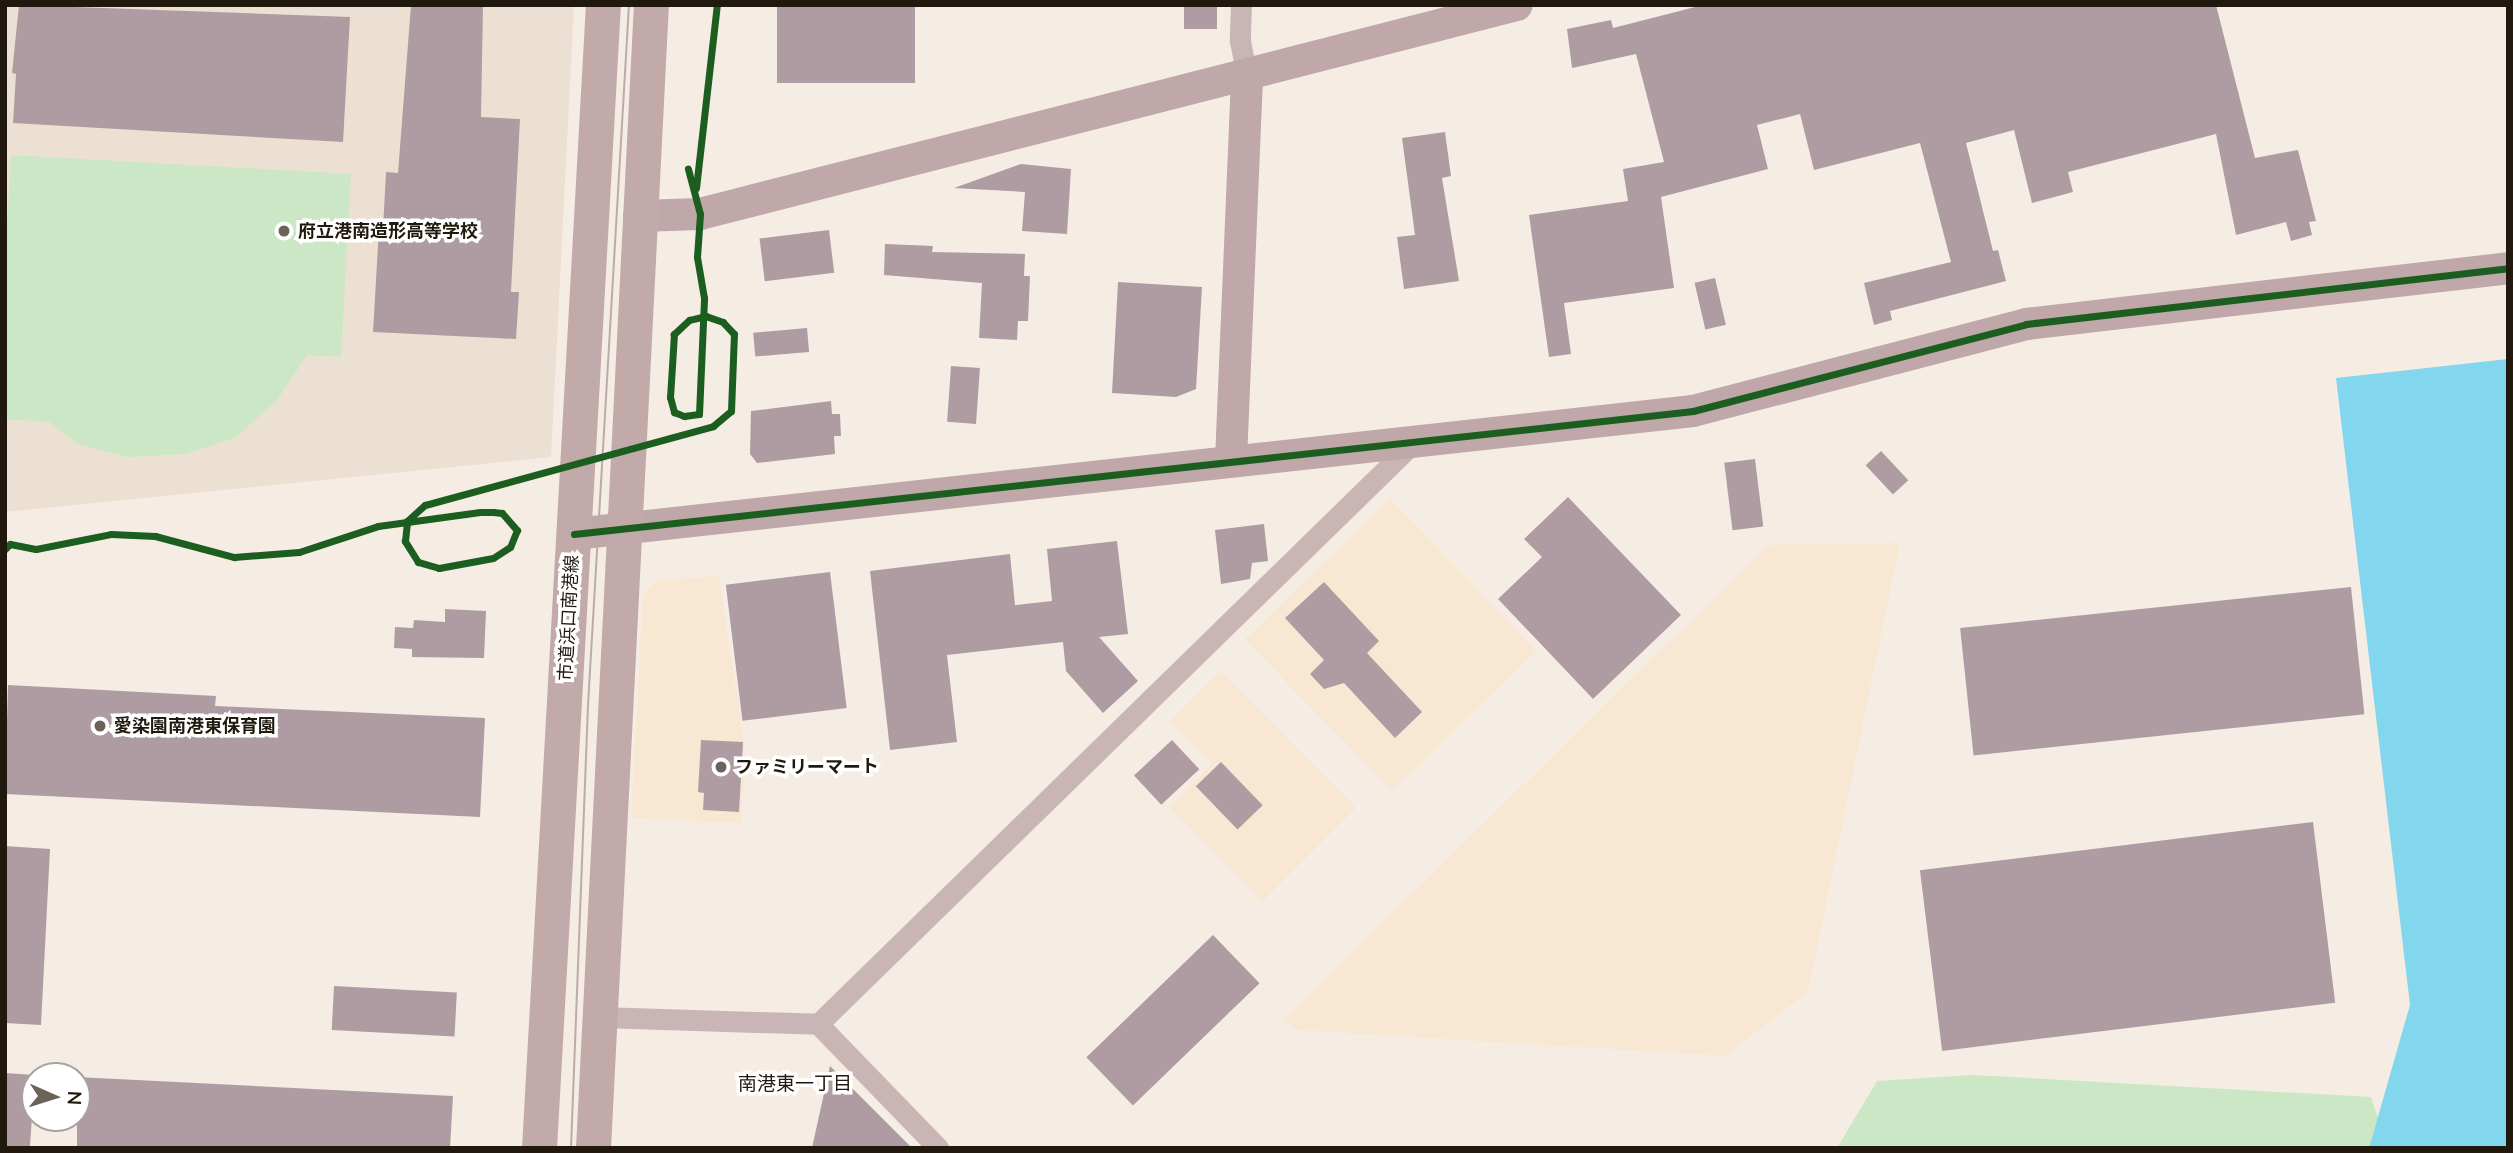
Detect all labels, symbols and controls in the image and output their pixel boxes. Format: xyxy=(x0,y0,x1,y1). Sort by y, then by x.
place label: 府立港南造形高等学校 xyxy=(298,220,478,242)
marker: 府立港南造形高等学校 xyxy=(276,223,292,239)
street label: 市道浜口南港線 xyxy=(555,555,583,681)
place label: 愛染園南港東保育園 xyxy=(114,715,276,737)
marker: 愛染園南港東保育園 xyxy=(92,718,108,734)
place label: ファミリーマート xyxy=(735,756,879,778)
marker: ファミリーマート xyxy=(713,759,729,775)
north arrow xyxy=(21,1062,91,1132)
district label: 南港東一丁目 xyxy=(738,1073,852,1095)
text: N xyxy=(63,1090,87,1106)

